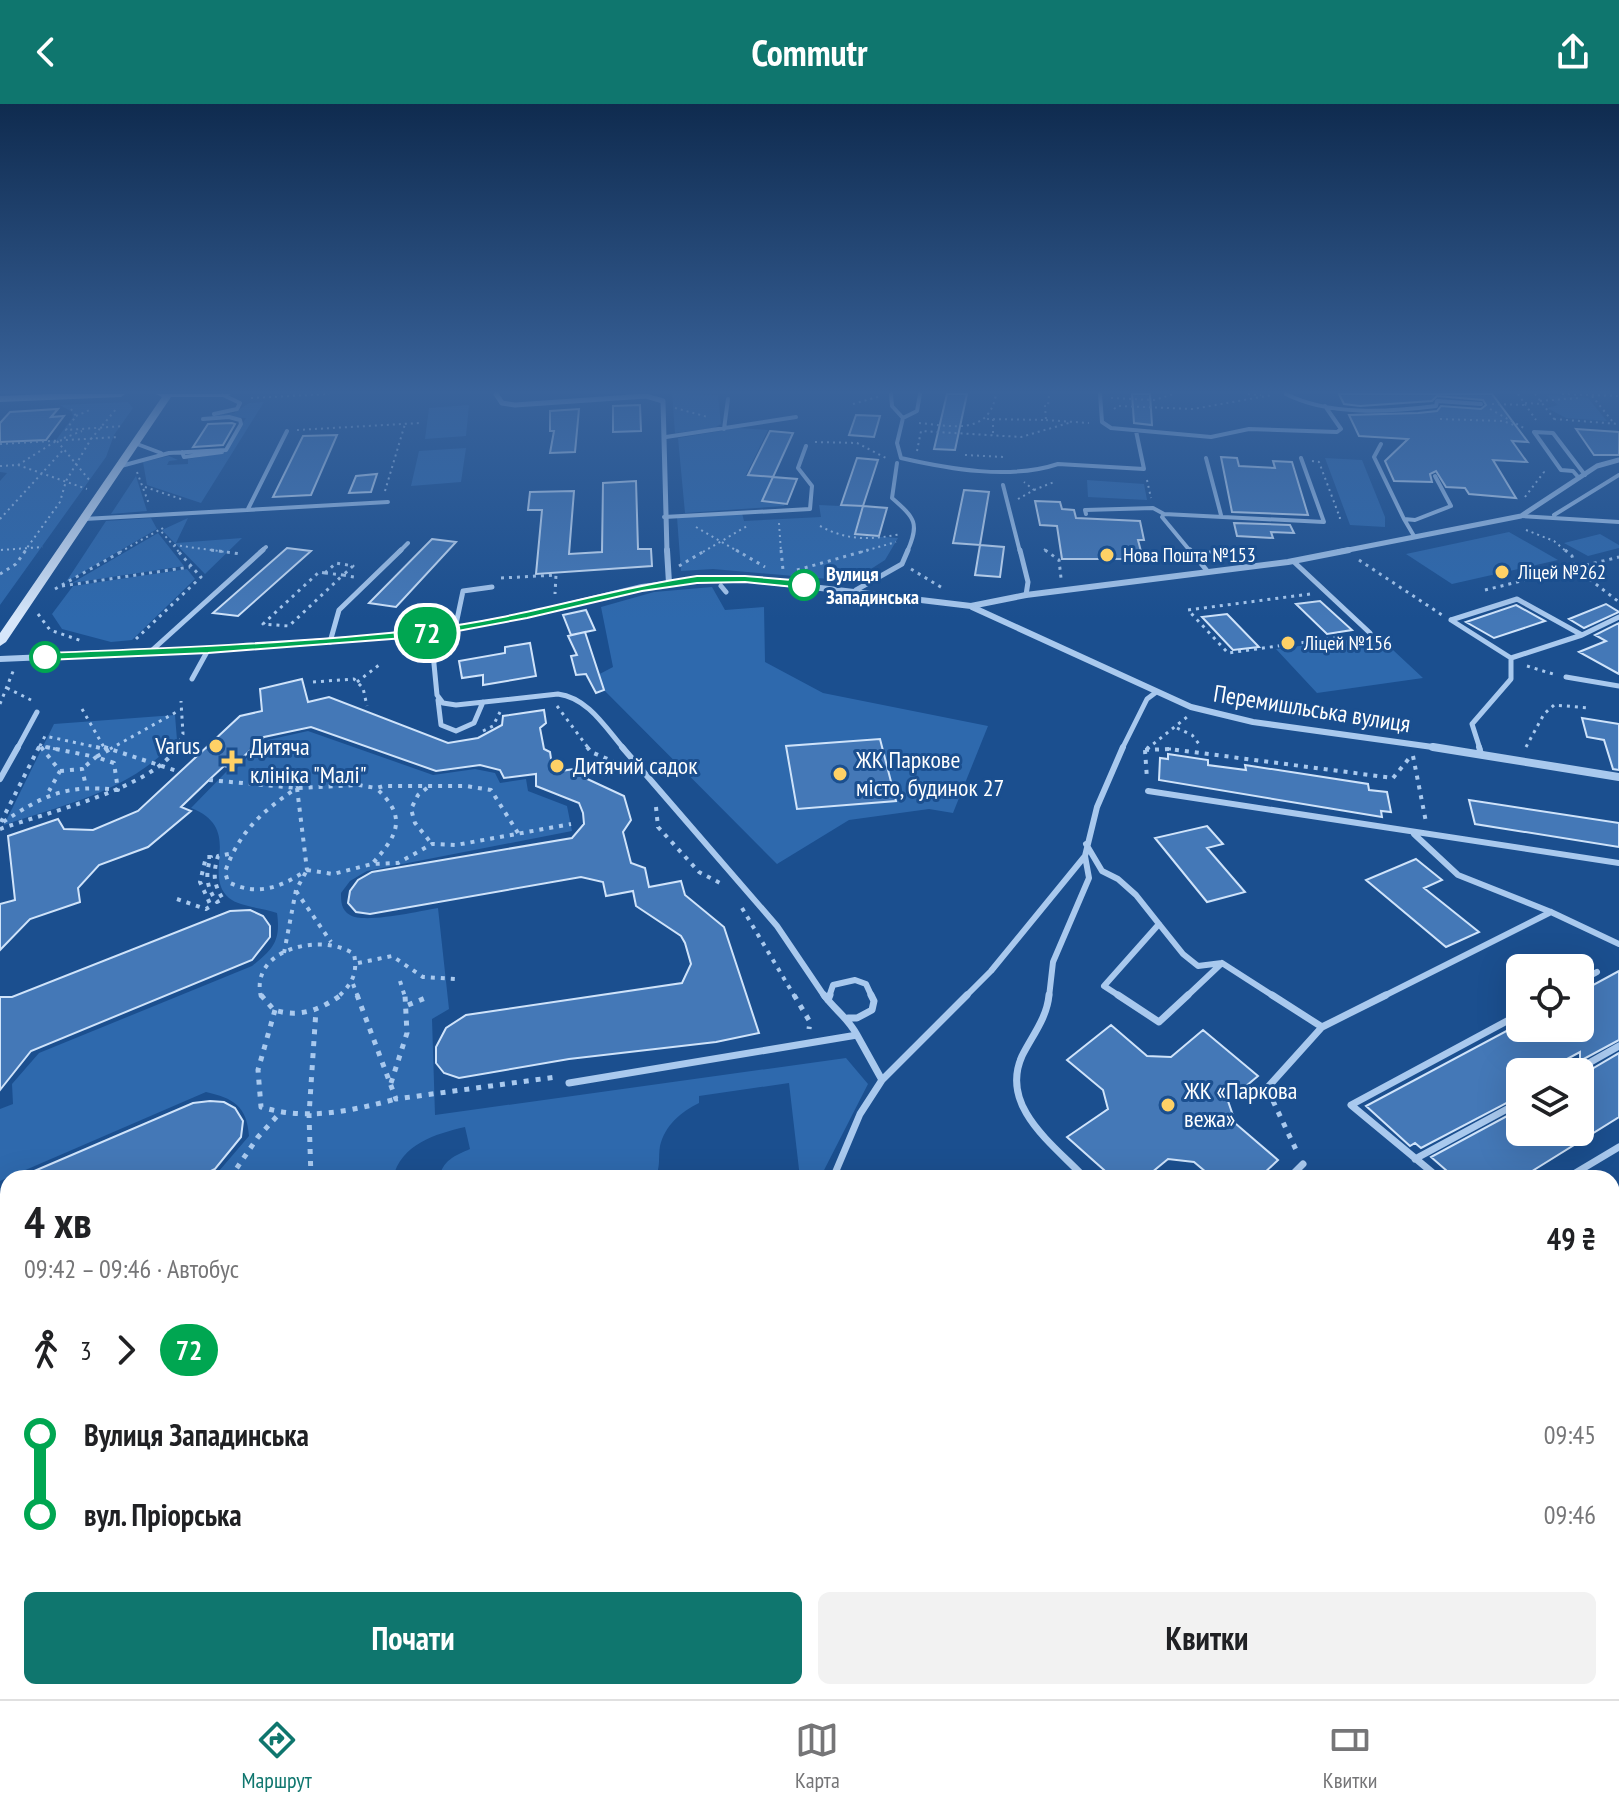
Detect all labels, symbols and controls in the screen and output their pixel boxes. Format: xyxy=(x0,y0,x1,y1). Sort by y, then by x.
text: Commutr xyxy=(751,29,868,76)
icon: back xyxy=(24,30,68,74)
icon: share xyxy=(1551,30,1595,74)
place label: Нова Пошта №153 xyxy=(1123,542,1256,568)
marker: Нова Пошта №153 xyxy=(1098,546,1116,564)
place label: Ліцей №262 xyxy=(1517,559,1606,585)
place label: Вулиця Западинська xyxy=(826,561,919,610)
marker: Ліцей №262 xyxy=(1493,563,1511,581)
marker: Вулиця Западинська xyxy=(789,570,819,600)
line badge: 72 xyxy=(391,607,463,659)
text: 72 xyxy=(414,614,440,651)
place label: Ліцей №156 xyxy=(1303,630,1392,656)
marker: Ліцей №156 xyxy=(1279,634,1297,652)
unlabelled marker xyxy=(30,642,60,672)
street label: Перемишльська вулиця xyxy=(1211,678,1413,739)
place label: Varus xyxy=(154,730,200,761)
place label: Дитяча клініка "Малі" xyxy=(250,731,367,790)
marker: Varus xyxy=(207,737,225,755)
place label: ЖК Паркове місто, будинок 27 xyxy=(855,744,1004,803)
marker: Дитяча клініка "Малі" xyxy=(221,750,243,772)
place label: Дитячий садок xyxy=(573,750,698,781)
marker: Дитячий садок xyxy=(548,757,566,775)
marker: ЖК Паркове місто, будинок 27 xyxy=(831,765,849,783)
map controls xyxy=(1506,954,1594,1146)
button: locate xyxy=(1506,954,1594,1042)
button: layers xyxy=(1506,1058,1594,1146)
place label: ЖК «Паркова вежа» xyxy=(1183,1075,1297,1134)
marker: ЖК «Паркова вежа» xyxy=(1159,1096,1177,1114)
text: 4 хв xyxy=(24,1193,92,1250)
text: 49 ₴ xyxy=(1547,1219,1596,1258)
text: 09:42 – 09:46 · Автобус xyxy=(24,1252,239,1285)
icon: walk xyxy=(24,1328,68,1372)
icon: forward xyxy=(104,1328,148,1372)
text: 72 xyxy=(176,1331,202,1368)
text: 3 xyxy=(80,1334,92,1367)
text: Вулиця Западинська xyxy=(84,1415,309,1454)
text: 09:45 xyxy=(1544,1418,1596,1451)
text: вул. Пріорська xyxy=(84,1495,242,1534)
text: 09:46 xyxy=(1544,1498,1596,1531)
button: Почати xyxy=(24,1592,802,1684)
button: Квитки xyxy=(818,1592,1596,1684)
tab: Маршрут xyxy=(242,1718,312,1794)
tab: Карта xyxy=(795,1718,840,1794)
tab: Квитки xyxy=(1323,1718,1377,1794)

